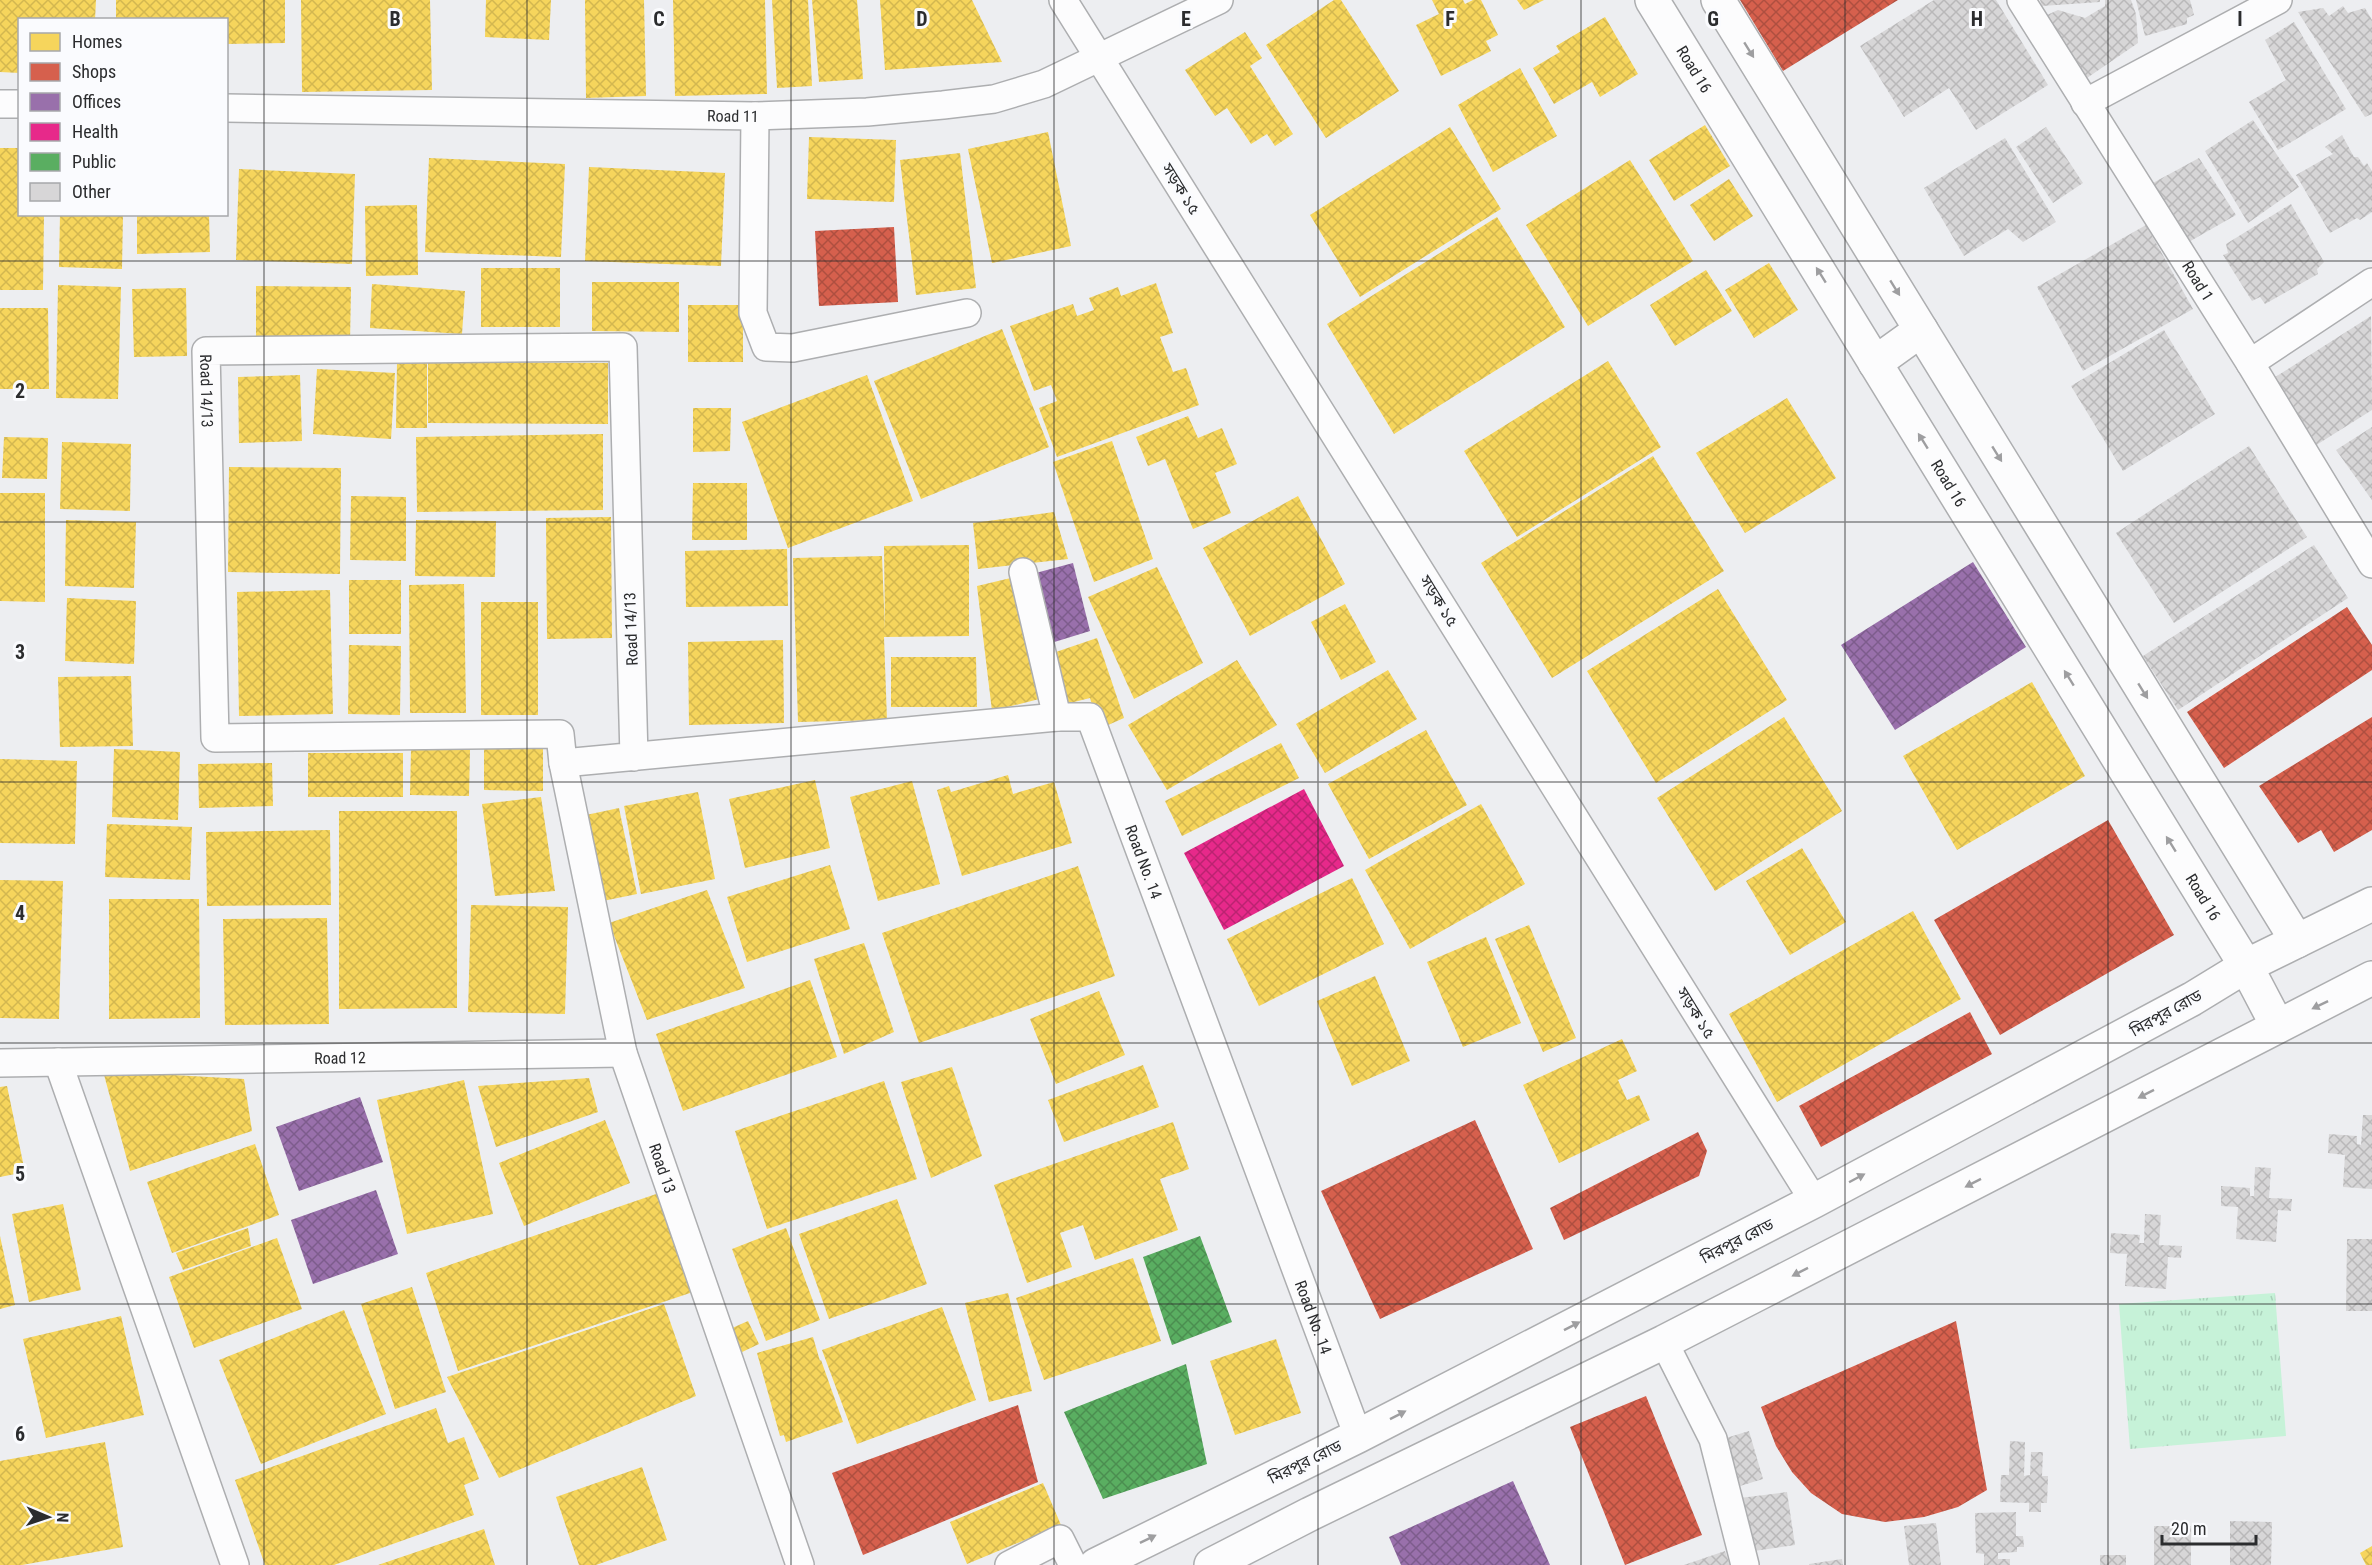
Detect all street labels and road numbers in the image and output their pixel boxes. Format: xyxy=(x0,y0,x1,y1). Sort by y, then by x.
street label: Road 16 xyxy=(1673,42,1716,96)
street label: Road 11 xyxy=(707,106,759,126)
street label: সড়ক ১৫ xyxy=(1157,159,1204,218)
street label: Road 1 xyxy=(2178,257,2218,304)
street label: Road 14/13 xyxy=(197,354,217,428)
street label: Road 16 xyxy=(1927,456,1971,510)
street label: সড়ক ১৫ xyxy=(1415,571,1462,630)
street label: Road 14/13 xyxy=(620,592,642,666)
street label: Road No. 14 xyxy=(1122,822,1166,901)
street label: Road 16 xyxy=(2182,870,2225,924)
street label: সড়ক ১৫ xyxy=(1672,983,1719,1042)
street label: মিরপুর রোড xyxy=(2126,985,2206,1041)
street label: Road 12 xyxy=(314,1048,366,1067)
street label: Road 13 xyxy=(645,1141,680,1196)
street label: মিরপুর রোড xyxy=(1697,1214,1777,1268)
street label: Road No. 14 xyxy=(1291,1277,1336,1357)
street label: মিরপুর রোড xyxy=(1264,1436,1345,1488)

